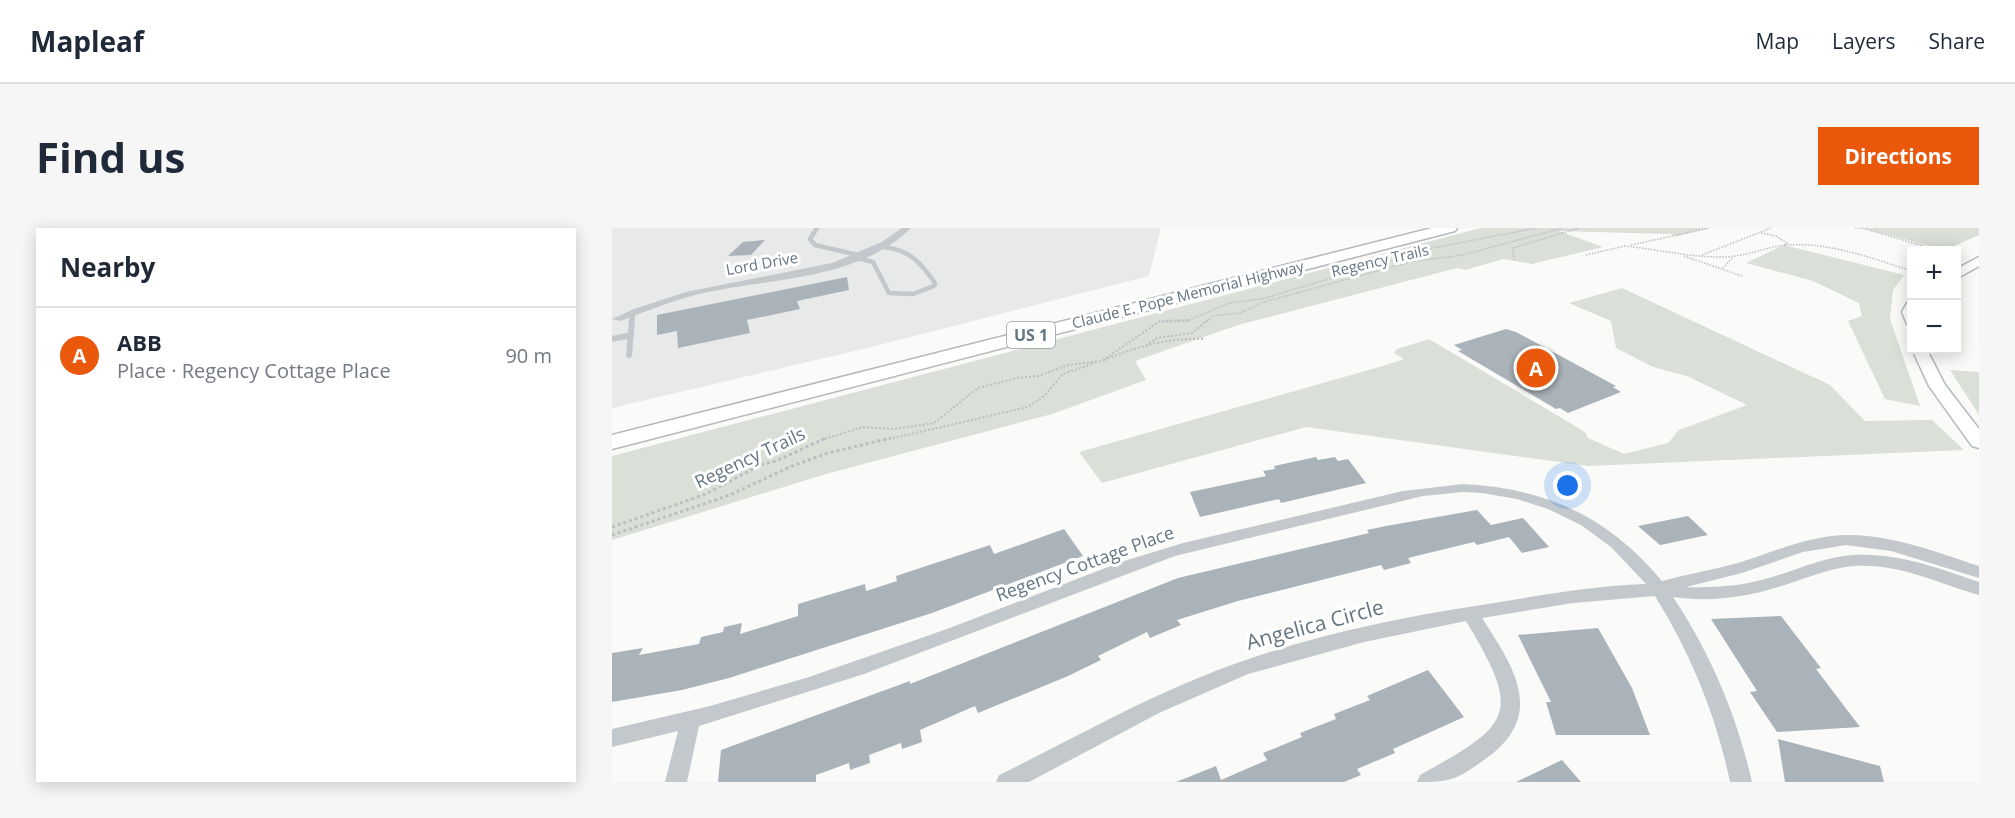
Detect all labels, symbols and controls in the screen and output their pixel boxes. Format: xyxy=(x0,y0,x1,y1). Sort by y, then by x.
text: Mapleaf xyxy=(30,22,144,60)
text: Map xyxy=(1756,27,1799,55)
text: Layers xyxy=(1832,27,1896,55)
text: Share xyxy=(1929,27,1985,55)
button: Directions xyxy=(1818,127,1979,185)
text: Find us xyxy=(36,128,185,185)
street label: Regency Trails xyxy=(1329,239,1430,281)
map controls xyxy=(1907,246,1961,354)
button: + xyxy=(1907,246,1961,300)
street label: Lord Drive xyxy=(724,247,799,279)
text: Nearby xyxy=(60,249,155,285)
street label: Claude E. Pope Memorial Highway xyxy=(1070,255,1306,333)
button: − xyxy=(1907,300,1961,354)
road number: US 1 xyxy=(1007,322,1055,348)
text: ABB xyxy=(117,327,162,357)
text: A xyxy=(73,342,86,369)
text: 90 m xyxy=(505,342,552,369)
pin: A xyxy=(1516,346,1556,390)
text: Place · Regency Cottage Place xyxy=(117,357,391,384)
street label: Regency Trails xyxy=(690,421,809,493)
your location xyxy=(1553,471,1582,500)
street label: Regency Cottage Place xyxy=(992,520,1177,607)
street label: Angelica Circle xyxy=(1243,592,1387,656)

